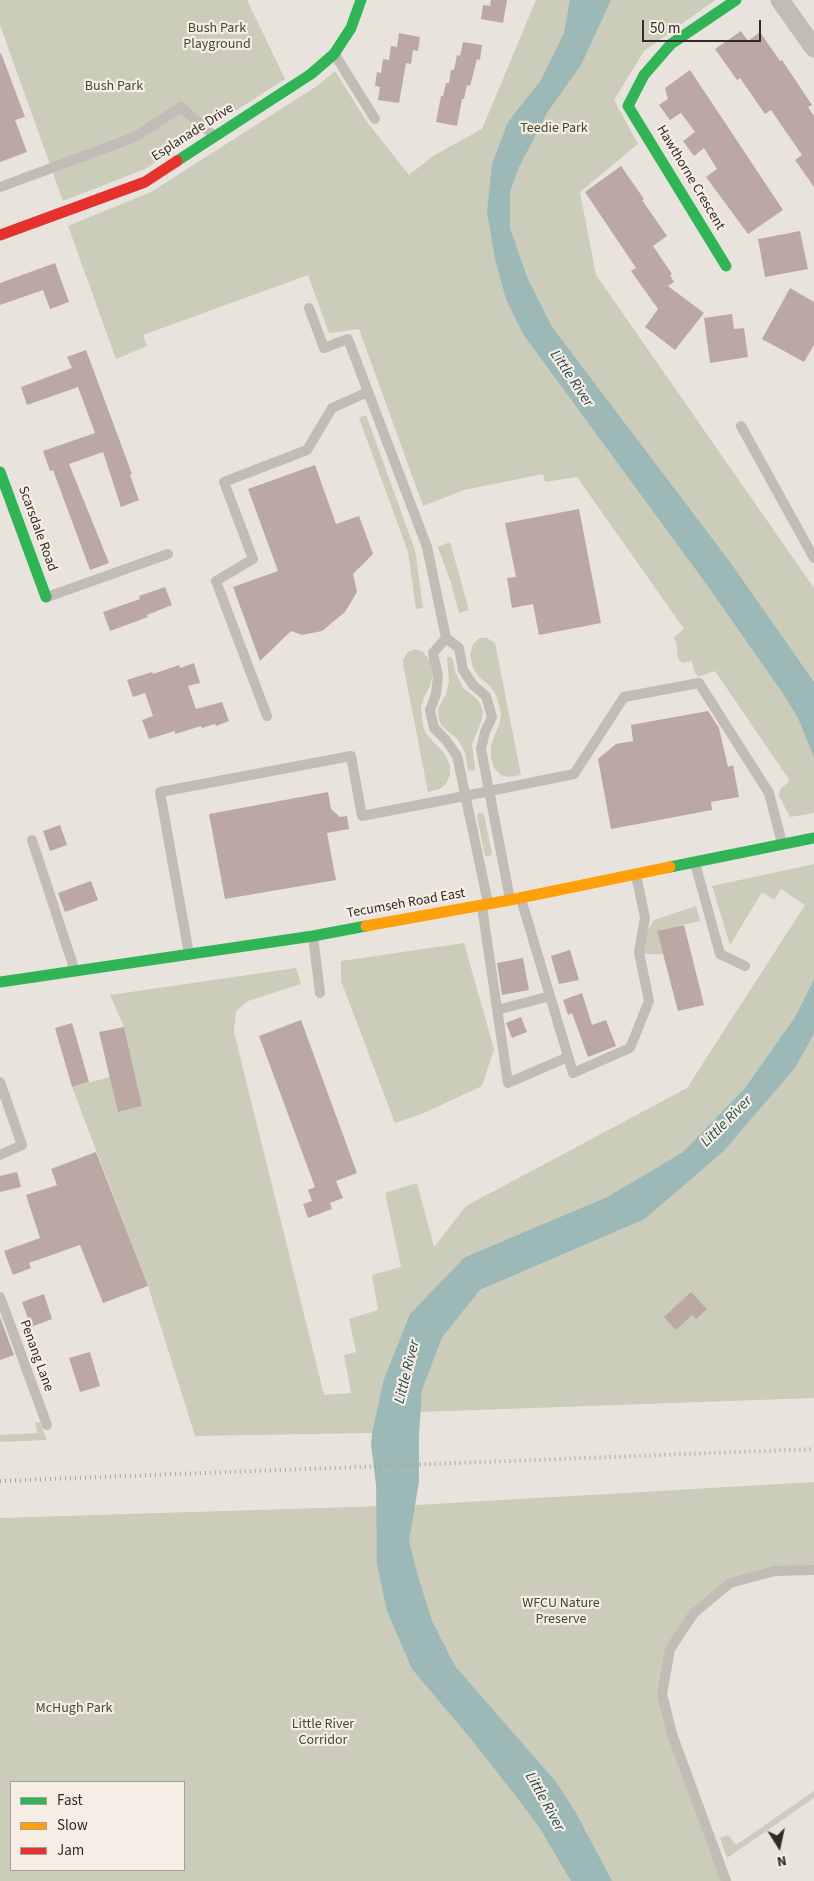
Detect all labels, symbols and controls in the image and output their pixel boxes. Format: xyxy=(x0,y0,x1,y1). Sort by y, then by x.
scale bar xyxy=(644,10,763,42)
text: 50 m xyxy=(650,18,680,39)
park label: Bush Park Playground xyxy=(183,21,251,54)
park label: Bush Park xyxy=(85,79,143,95)
street label: Esplanade Drive xyxy=(149,100,237,166)
park label: Teedie Park xyxy=(520,121,588,137)
street label: Hawthorne Crescent xyxy=(652,123,728,233)
water label: Little River xyxy=(545,347,597,411)
street label: Scarsdale Road xyxy=(14,484,60,574)
street label: Tecumseh Road East xyxy=(345,885,467,923)
water label: Little River xyxy=(698,1093,756,1151)
street label: Penang Lane xyxy=(15,1318,57,1394)
water label: Little River xyxy=(391,1338,425,1406)
park label: WFCU Nature Preserve xyxy=(522,1596,600,1628)
park label: McHugh Park xyxy=(36,1701,112,1717)
park label: Little River Corridor xyxy=(292,1717,354,1750)
water label: Little River xyxy=(520,1769,568,1835)
legend xyxy=(10,1781,185,1871)
text: Fast xyxy=(57,1790,83,1811)
text: Slow xyxy=(57,1815,88,1836)
north arrow xyxy=(754,1821,804,1871)
text: Jam xyxy=(57,1840,84,1861)
text: N xyxy=(775,1850,788,1871)

